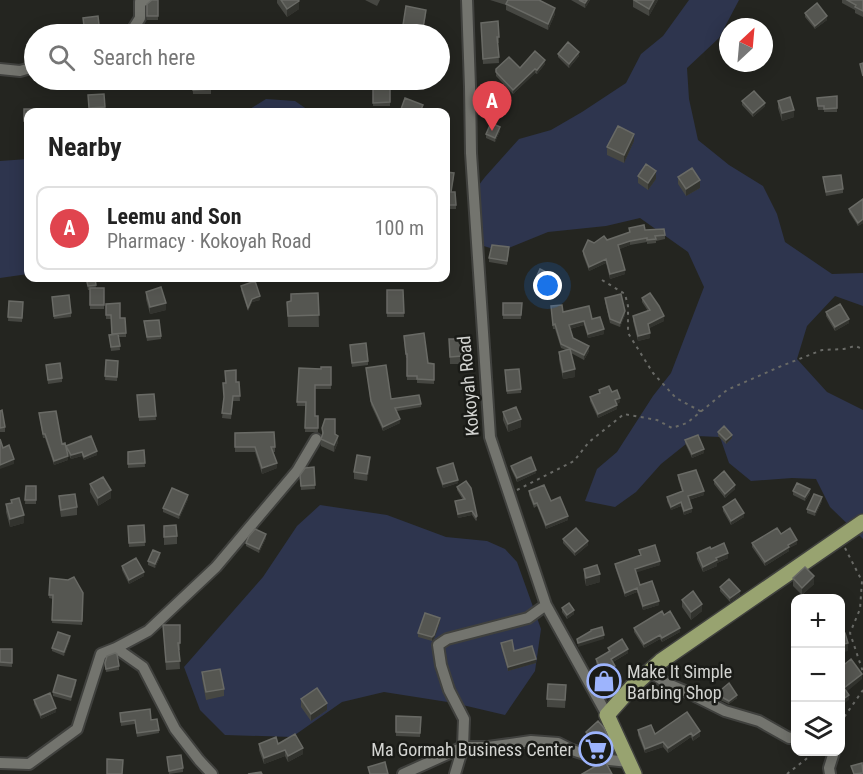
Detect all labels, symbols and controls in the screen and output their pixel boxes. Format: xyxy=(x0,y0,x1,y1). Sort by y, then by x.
north arrow xyxy=(719,18,773,72)
search box xyxy=(24,24,450,90)
icon: search xyxy=(45,41,78,74)
text: Search here xyxy=(93,45,195,70)
pin: A xyxy=(472,82,512,131)
text: Nearby xyxy=(48,132,122,162)
text: Leemu and Son xyxy=(107,204,242,229)
text: A xyxy=(64,216,75,240)
text: 100 m xyxy=(375,216,424,240)
text: Pharmacy · Kokoyah Road xyxy=(107,229,311,253)
your location xyxy=(533,271,562,300)
street label: Kokoyah Road xyxy=(453,335,483,437)
map controls xyxy=(791,594,845,756)
button: + xyxy=(791,594,845,648)
button: − xyxy=(791,648,845,702)
place label: Make It Simple Barbing Shop xyxy=(627,661,732,703)
shop icon: Make It Simple Barbing Shop xyxy=(586,663,622,699)
button: layers xyxy=(791,702,845,756)
supermarket icon: Ma Gormah Business Center xyxy=(578,731,614,767)
place label: Ma Gormah Business Center xyxy=(371,739,574,760)

